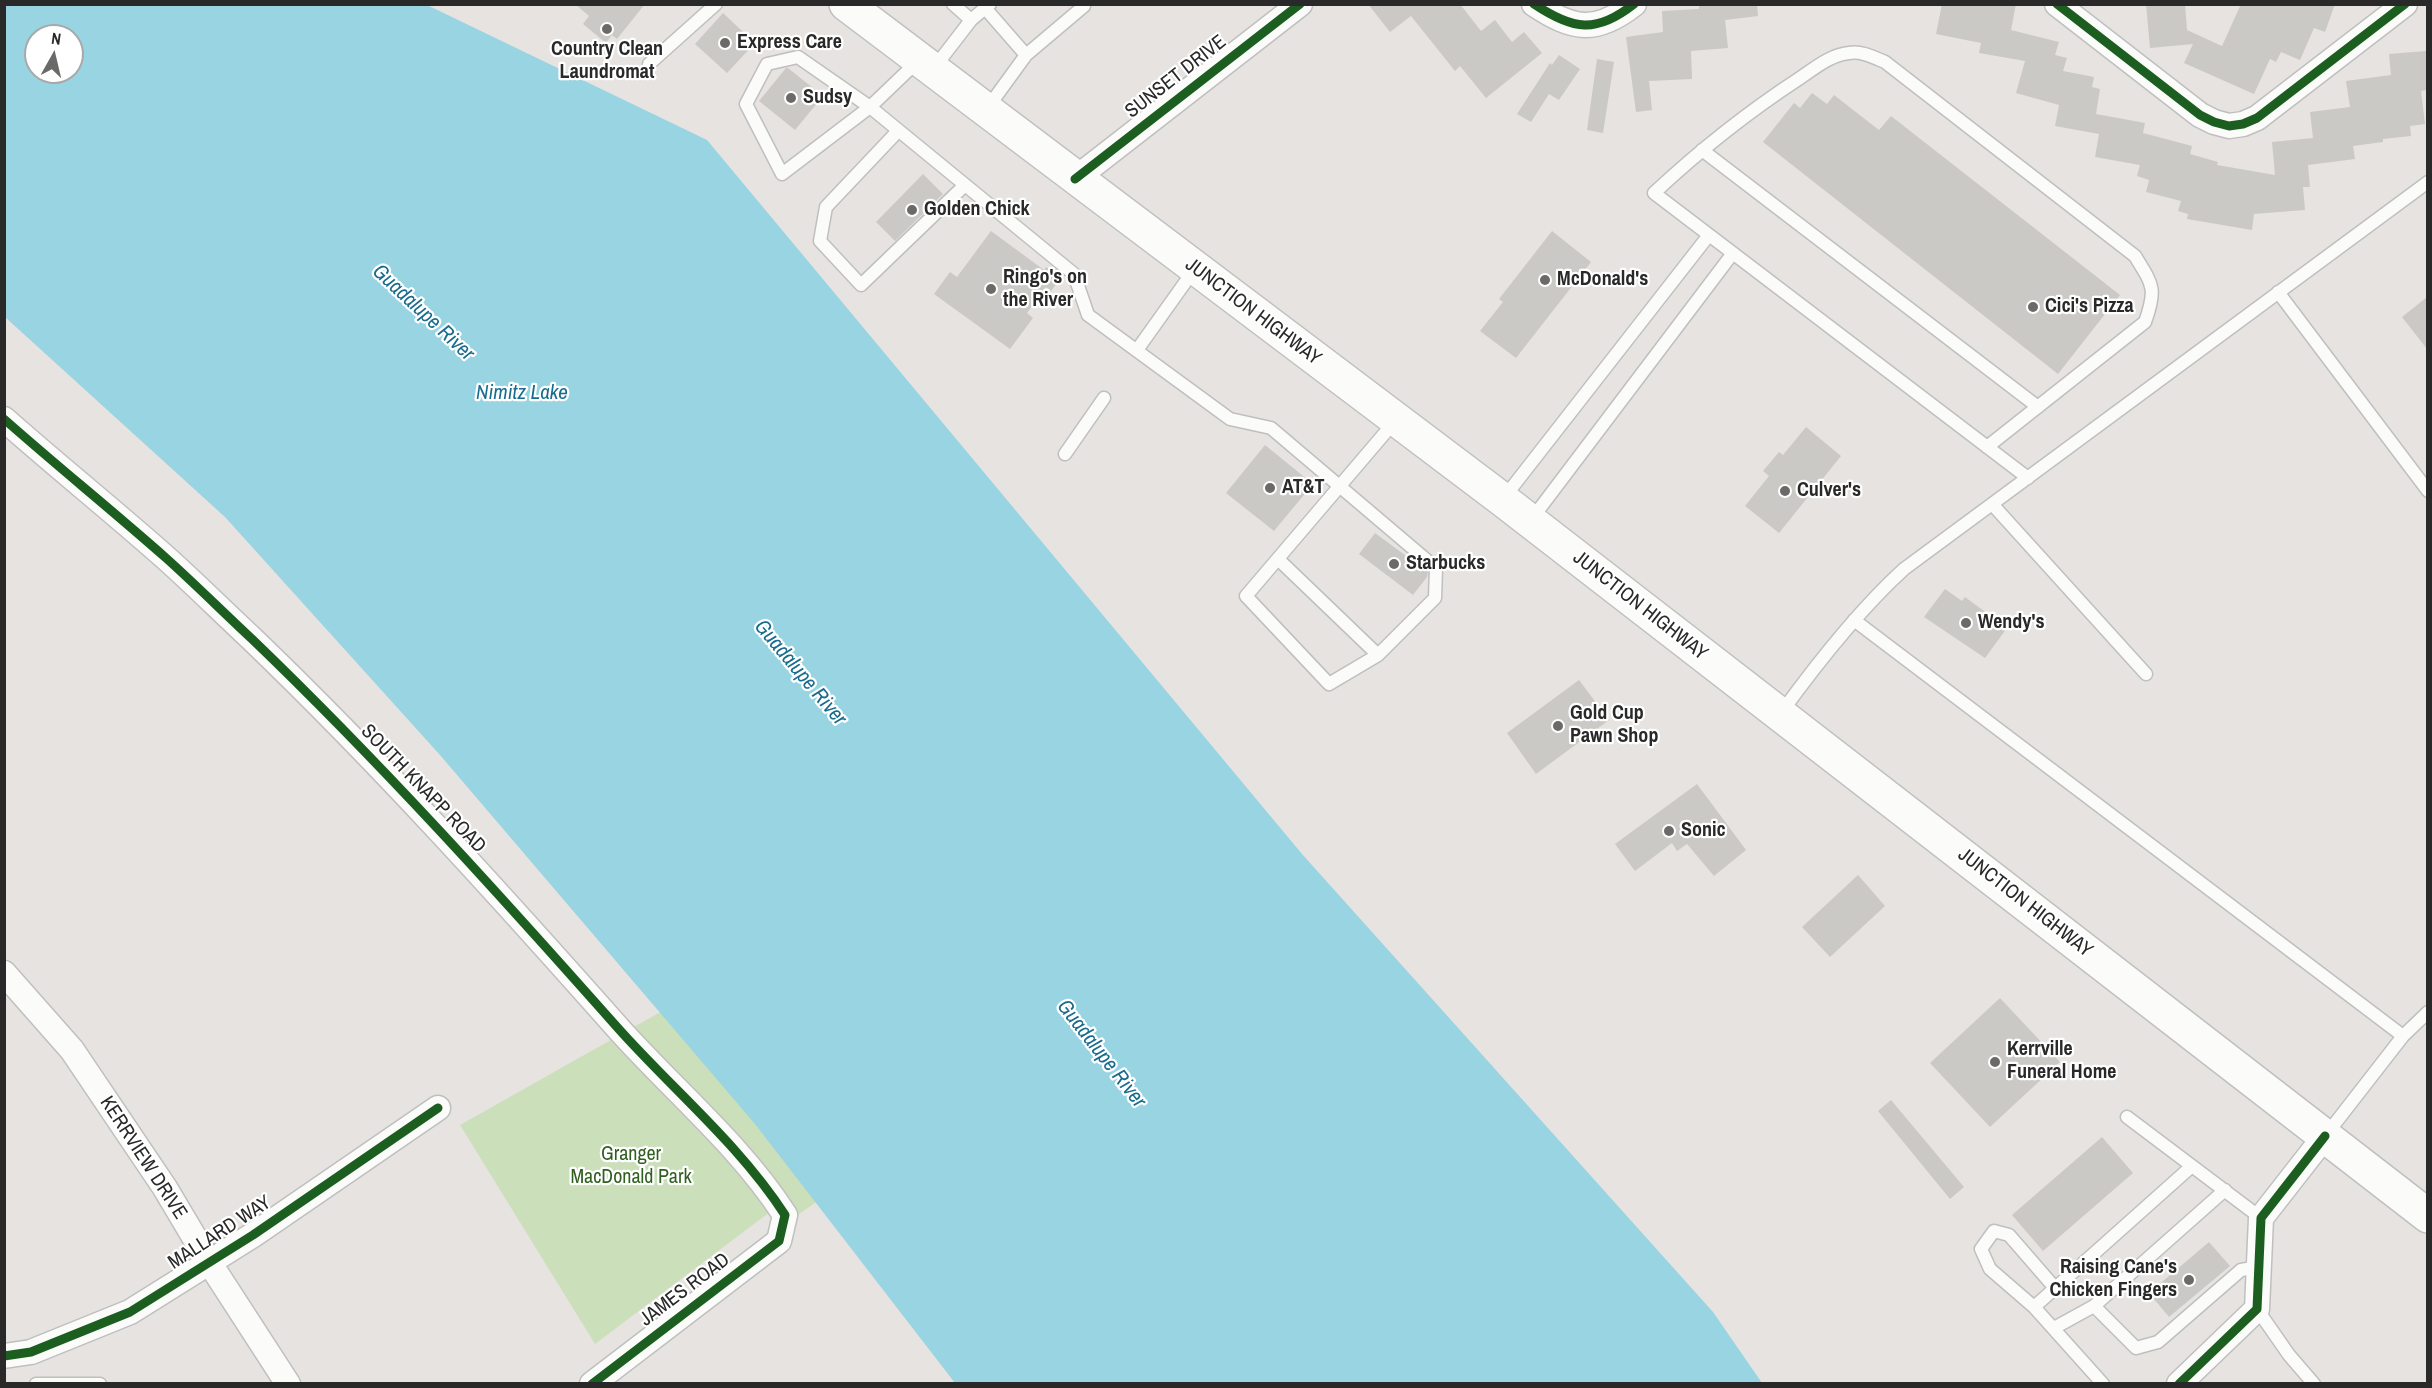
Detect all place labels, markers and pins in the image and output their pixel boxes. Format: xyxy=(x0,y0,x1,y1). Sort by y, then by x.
marker: Country Clean Laundromat xyxy=(600,22,614,36)
place label: Express Care xyxy=(737,31,842,55)
marker: Express Care xyxy=(718,36,732,50)
place label: Country Clean Laundromat xyxy=(551,38,663,85)
place label: Sudsy xyxy=(803,86,852,110)
marker: Sudsy xyxy=(784,91,798,105)
place label: Golden Chick xyxy=(924,198,1030,222)
marker: Golden Chick xyxy=(905,203,919,217)
place label: Ringo's on the River xyxy=(1003,266,1087,313)
place label: McDonald's xyxy=(1557,268,1648,292)
marker: McDonald's xyxy=(1538,273,1552,287)
marker: Ringo's on the River xyxy=(984,282,998,296)
place label: Cici's Pizza xyxy=(2045,295,2134,319)
marker: Cici's Pizza xyxy=(2026,300,2040,314)
place label: AT&T xyxy=(1282,476,1325,500)
place label: Culver's xyxy=(1797,479,1861,503)
marker: AT&T xyxy=(1263,481,1277,495)
marker: Culver's xyxy=(1778,484,1792,498)
place label: Starbucks xyxy=(1406,552,1485,576)
marker: Starbucks xyxy=(1387,557,1401,571)
place label: Wendy's xyxy=(1978,611,2044,635)
marker: Wendy's xyxy=(1959,616,1973,630)
place label: Gold Cup Pawn Shop xyxy=(1570,702,1658,749)
marker: Gold Cup Pawn Shop xyxy=(1551,719,1565,733)
place label: Sonic xyxy=(1681,819,1726,843)
marker: Sonic xyxy=(1662,824,1676,838)
place label: Kerrville Funeral Home xyxy=(2007,1038,2116,1085)
marker: Kerrville Funeral Home xyxy=(1988,1055,2002,1069)
place label: Raising Cane's Chicken Fingers xyxy=(2049,1256,2177,1303)
marker: Raising Cane's Chicken Fingers xyxy=(2182,1273,2196,1287)

